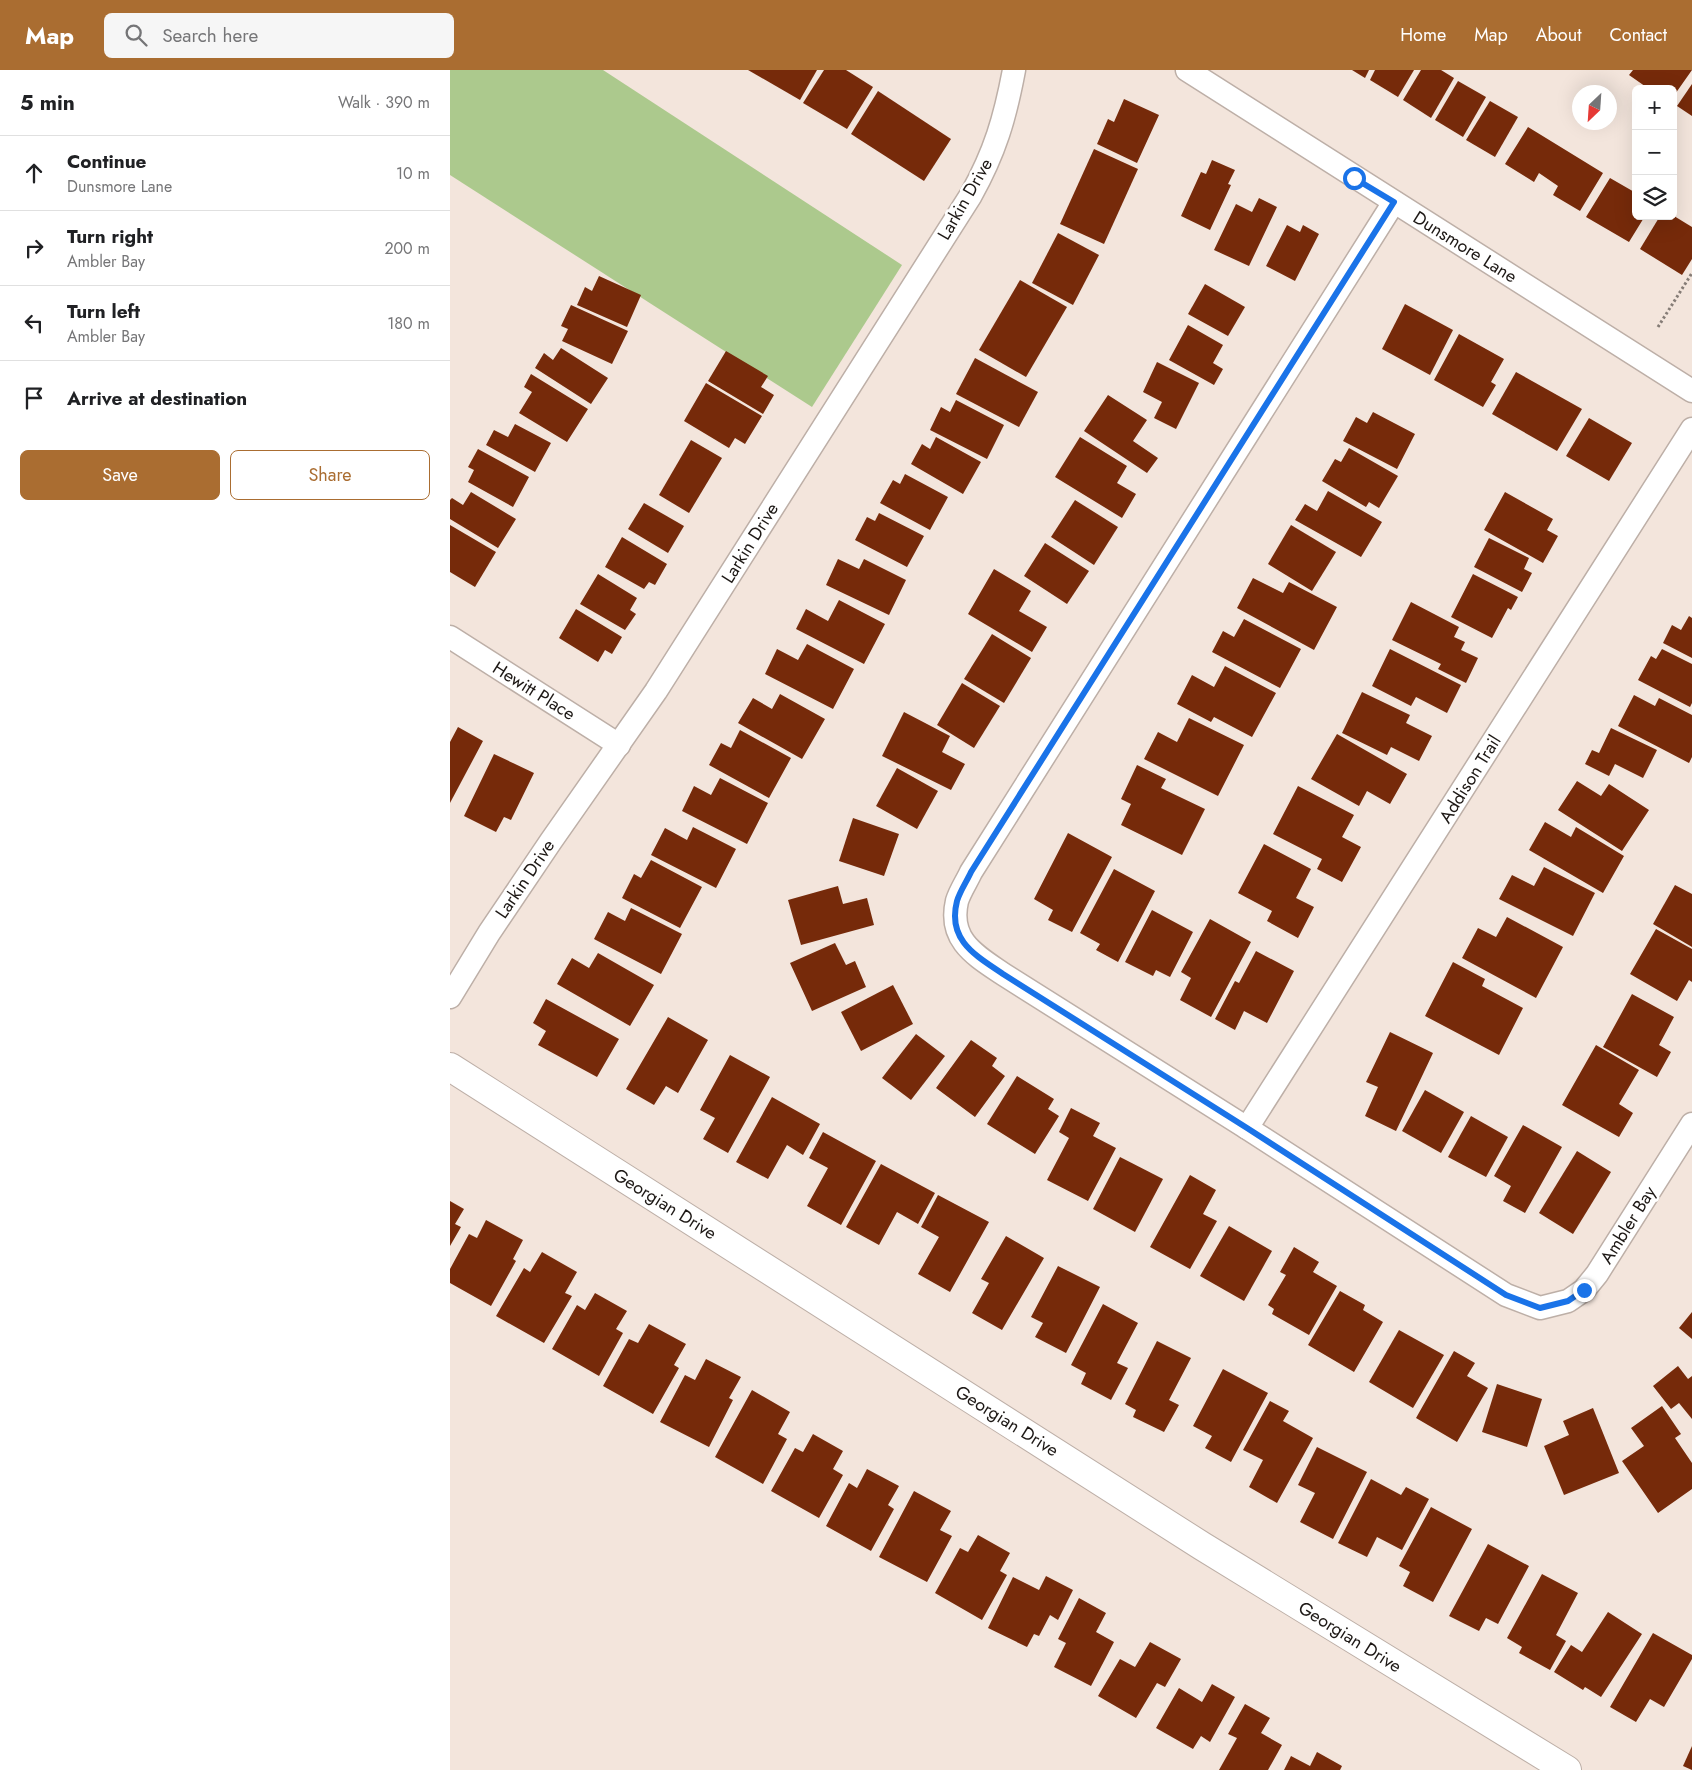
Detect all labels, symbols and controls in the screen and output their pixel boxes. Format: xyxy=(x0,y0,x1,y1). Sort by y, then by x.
search box xyxy=(104,13,454,58)
text: Map xyxy=(25,18,74,53)
icon: search xyxy=(122,21,150,49)
text: Search here xyxy=(162,22,258,49)
text: Home xyxy=(1400,22,1446,48)
text: Map xyxy=(1474,22,1508,48)
text: About xyxy=(1536,22,1581,48)
text: Contact xyxy=(1609,22,1667,48)
north arrow xyxy=(1572,85,1617,130)
map controls xyxy=(1632,85,1677,220)
button: + xyxy=(1632,85,1677,130)
text: 5 min xyxy=(20,88,75,118)
text: Walk · 390 m xyxy=(338,91,430,114)
button: − xyxy=(1632,130,1677,175)
text: Continue xyxy=(67,148,146,175)
street label: Larkin Drive xyxy=(931,153,999,245)
icon: ahead xyxy=(20,159,48,187)
text: 10 m xyxy=(396,162,430,185)
route start xyxy=(1343,167,1366,190)
text: Dunsmore Lane xyxy=(67,175,172,198)
button: layers xyxy=(1632,175,1677,220)
street label: Dunsmore Lane xyxy=(1408,205,1522,289)
text: Turn right xyxy=(67,223,153,250)
icon: right xyxy=(20,234,48,262)
text: 200 m xyxy=(384,237,430,260)
text: Ambler Bay xyxy=(67,250,145,273)
text: Turn left xyxy=(67,298,140,325)
icon: left xyxy=(20,309,48,337)
text: 180 m xyxy=(387,312,430,335)
text: Ambler Bay xyxy=(67,325,145,348)
icon: arrive xyxy=(20,384,48,412)
text: Arrive at destination xyxy=(67,385,247,412)
button: Save xyxy=(20,450,220,500)
button: Share xyxy=(230,450,430,500)
street label: Larkin Drive xyxy=(715,498,785,588)
street label: Hewitt Place xyxy=(488,655,580,727)
street label: Addison Trail xyxy=(1433,730,1507,828)
street label: Larkin Drive xyxy=(489,834,561,924)
street label: Georgian Drive xyxy=(608,1162,722,1246)
street label: Ambler Bay xyxy=(1594,1181,1662,1269)
route end xyxy=(1573,1279,1596,1302)
street label: Georgian Drive xyxy=(950,1379,1064,1463)
street label: Georgian Drive xyxy=(1293,1595,1407,1679)

